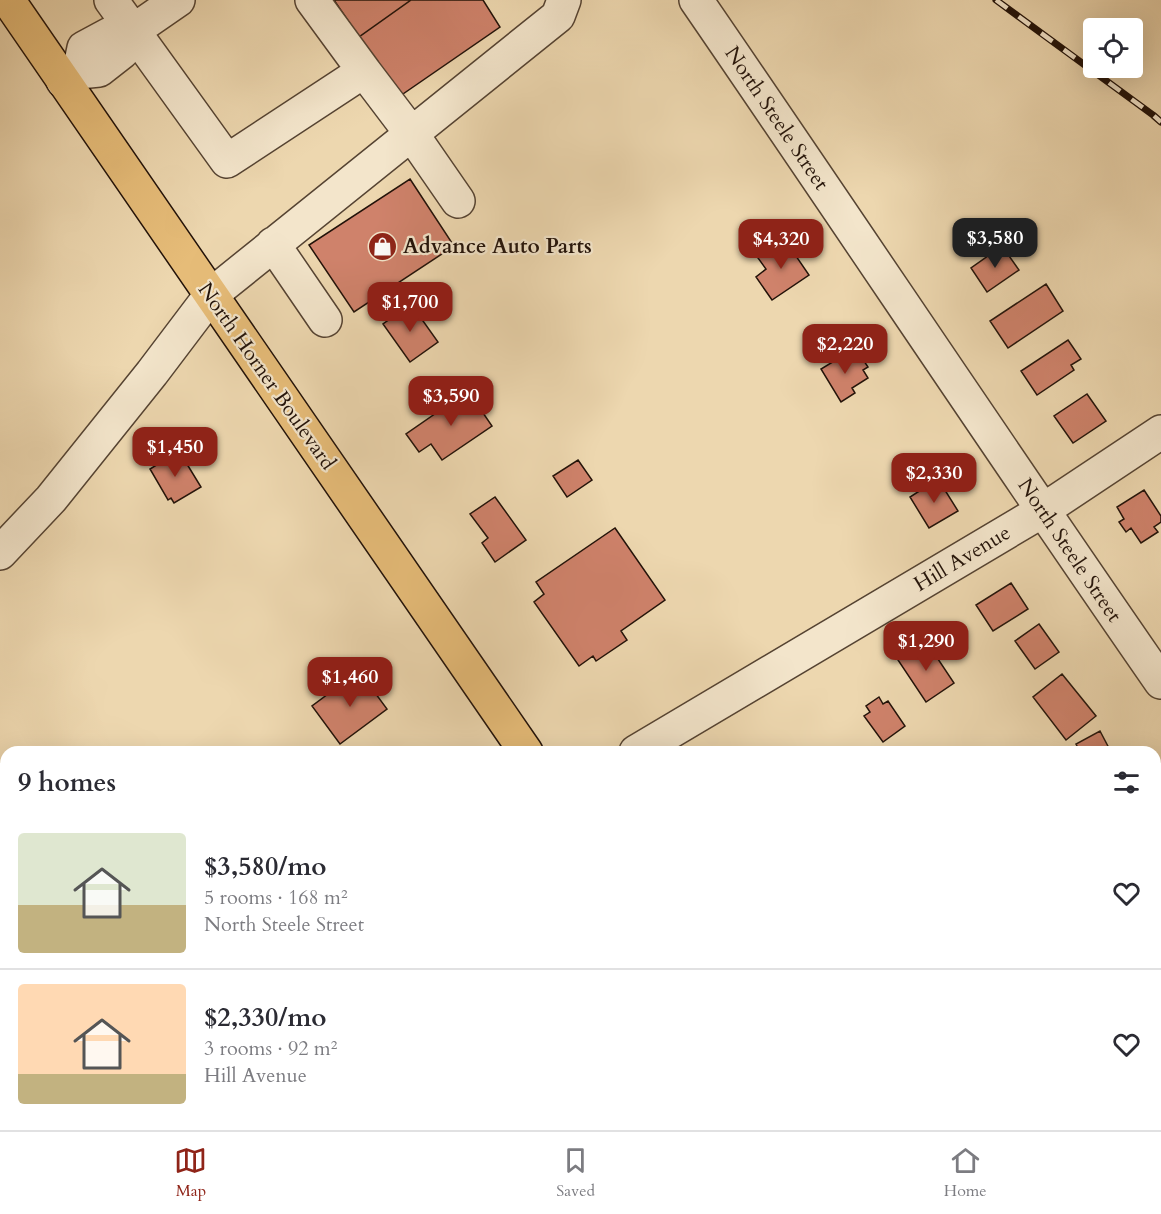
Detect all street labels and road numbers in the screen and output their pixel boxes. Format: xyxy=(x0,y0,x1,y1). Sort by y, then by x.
street label: North Steele Street xyxy=(718,41,836,196)
street label: North Horner Boulevard xyxy=(191,277,342,476)
street label: North Steele Street xyxy=(1011,473,1129,628)
street label: Hill Avenue xyxy=(909,518,1016,599)

